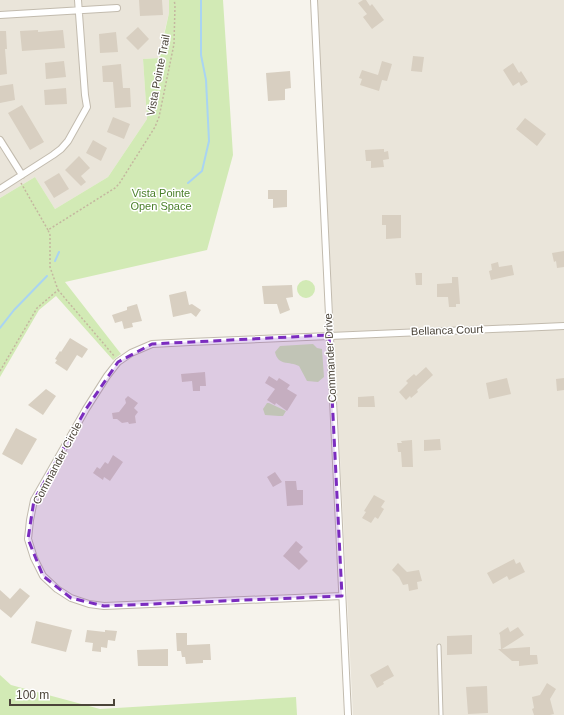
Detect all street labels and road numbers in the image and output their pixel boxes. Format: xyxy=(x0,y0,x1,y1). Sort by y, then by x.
street label: Vista Pointe Trail xyxy=(144,33,172,117)
street label: Commander Drive xyxy=(322,313,338,403)
street label: Bellanca Court xyxy=(411,323,483,337)
street label: Commander Circle xyxy=(30,420,84,506)

